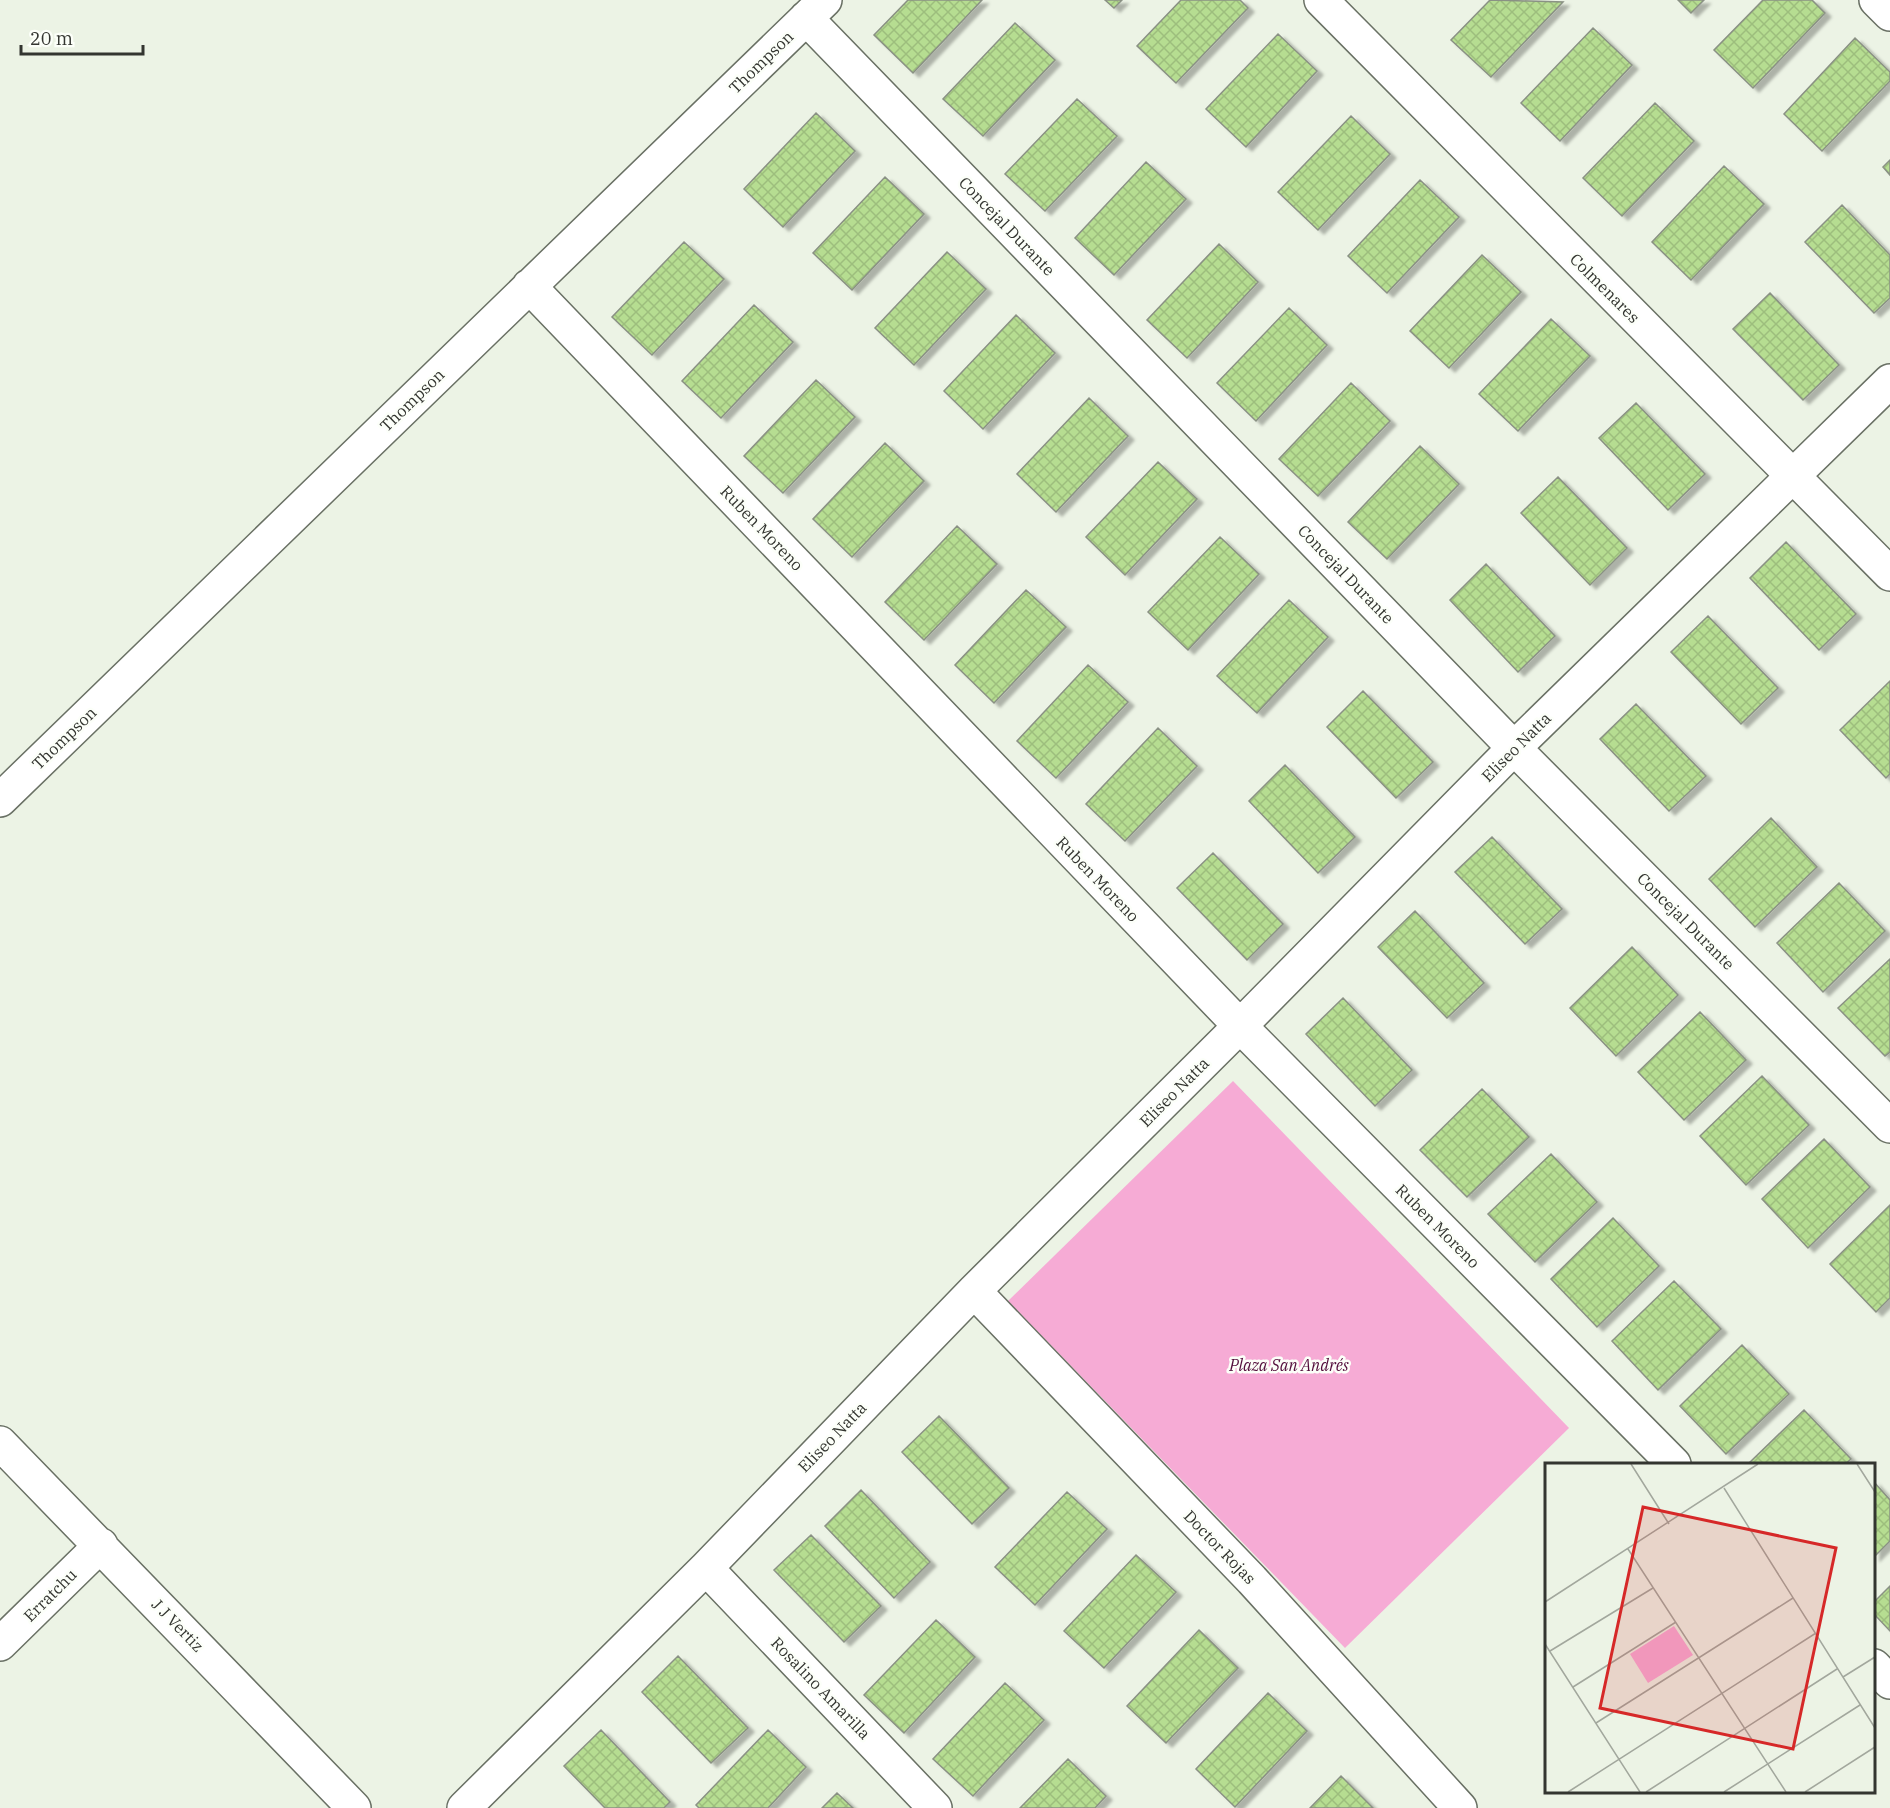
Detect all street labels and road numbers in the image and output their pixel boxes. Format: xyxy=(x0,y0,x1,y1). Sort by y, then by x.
street label: Thompson xyxy=(725,26,797,98)
street label: Concejal Durante xyxy=(955,172,1059,280)
street label: Colmenares xyxy=(1566,249,1644,327)
street label: Thompson xyxy=(376,364,448,436)
street label: Ruben Moreno xyxy=(716,481,808,575)
street label: Concejal Durante xyxy=(1294,520,1398,628)
street label: Thompson xyxy=(28,702,100,774)
street label: Eliseo Natta xyxy=(1477,708,1555,786)
street label: Ruben Moreno xyxy=(1052,832,1144,926)
street label: Concejal Durante xyxy=(1633,868,1739,974)
street label: Eliseo Natta xyxy=(1135,1053,1213,1131)
street label: Ruben Moreno xyxy=(1392,1180,1484,1272)
street label: Eliseo Natta xyxy=(794,1397,871,1476)
street label: Doctor Rojas xyxy=(1180,1506,1260,1588)
street label: Erratchu xyxy=(19,1564,81,1626)
street label: J J Vertiz xyxy=(148,1594,208,1656)
street label: Rosalino Amarilla xyxy=(767,1633,875,1743)

